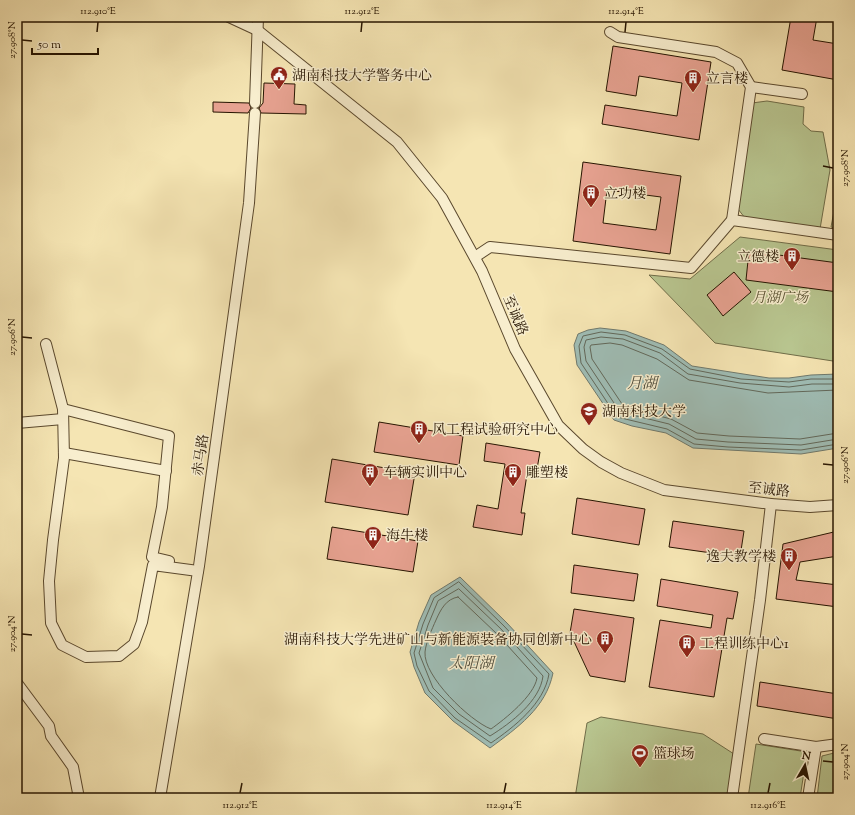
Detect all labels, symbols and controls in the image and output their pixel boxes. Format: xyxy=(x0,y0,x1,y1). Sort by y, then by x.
text: 112.910°E xyxy=(80,4,116,19)
text: 112.912°E xyxy=(344,4,380,19)
text: 112.914°E xyxy=(608,4,644,19)
text: 27.908°N xyxy=(5,21,20,59)
scale bar xyxy=(32,30,98,56)
text: 50 m xyxy=(37,36,61,54)
public building icon: 湖南科技大学警务中心 xyxy=(269,65,289,90)
place label: 湖南科技大学警务中心 xyxy=(292,67,432,87)
building icon: 立言楼 xyxy=(683,68,703,93)
place label: 立言楼 xyxy=(706,70,748,90)
text: 27.908°N xyxy=(838,149,853,187)
building icon: 立功楼 xyxy=(581,183,601,208)
place label: 立功楼 xyxy=(604,185,646,205)
building icon: 立德楼 xyxy=(782,246,802,271)
place label: 立德楼 xyxy=(737,248,779,268)
park label: 月湖广场 xyxy=(752,289,809,309)
street label: 至诚路 xyxy=(497,293,532,339)
text: 27.906°N xyxy=(5,318,20,356)
water label: 月湖 xyxy=(627,374,660,395)
school or university icon: 湖南科技大学 xyxy=(579,401,599,426)
place label: 湖南科技大学 xyxy=(602,403,686,423)
building icon: 风工程试验研究中心 xyxy=(409,419,429,444)
place label: 风工程试验研究中心 xyxy=(432,421,558,441)
street label: 赤马路 xyxy=(189,433,215,477)
text: 27.906°N xyxy=(838,446,853,484)
building icon: 车辆实训中心 xyxy=(360,462,380,487)
building icon: 雕塑楼 xyxy=(503,462,523,487)
place label: 车辆实训中心 xyxy=(383,464,467,484)
place label: 雕塑楼 xyxy=(526,464,568,484)
street label: 至诚路 xyxy=(747,479,791,503)
building icon: 海牛楼 xyxy=(363,525,383,550)
place label: 海牛楼 xyxy=(386,527,428,547)
building icon: 逸夫教学楼 xyxy=(779,546,799,571)
place label: 逸夫教学楼 xyxy=(706,548,776,568)
text: 27.904°N xyxy=(5,616,20,652)
building icon: 湖南科技大学先进矿山与新能源装备协同创新中心 xyxy=(595,629,615,654)
place label: 湖南科技大学先进矿山与新能源装备协同创新中心 xyxy=(284,631,592,651)
building icon: 工程训练中心1 xyxy=(677,633,697,658)
place label: 工程训练中心1 xyxy=(700,635,789,655)
water label: 太阳湖 xyxy=(448,654,496,675)
sports icon: 篮球场 xyxy=(630,743,650,768)
text: 27.904°N xyxy=(838,744,853,780)
place label: 篮球场 xyxy=(653,745,695,765)
north arrow xyxy=(785,745,825,785)
text: N xyxy=(800,747,812,765)
text: 112.912°E xyxy=(222,798,258,813)
text: 112.914°E xyxy=(486,798,522,813)
text: 112.916°E xyxy=(750,798,786,813)

